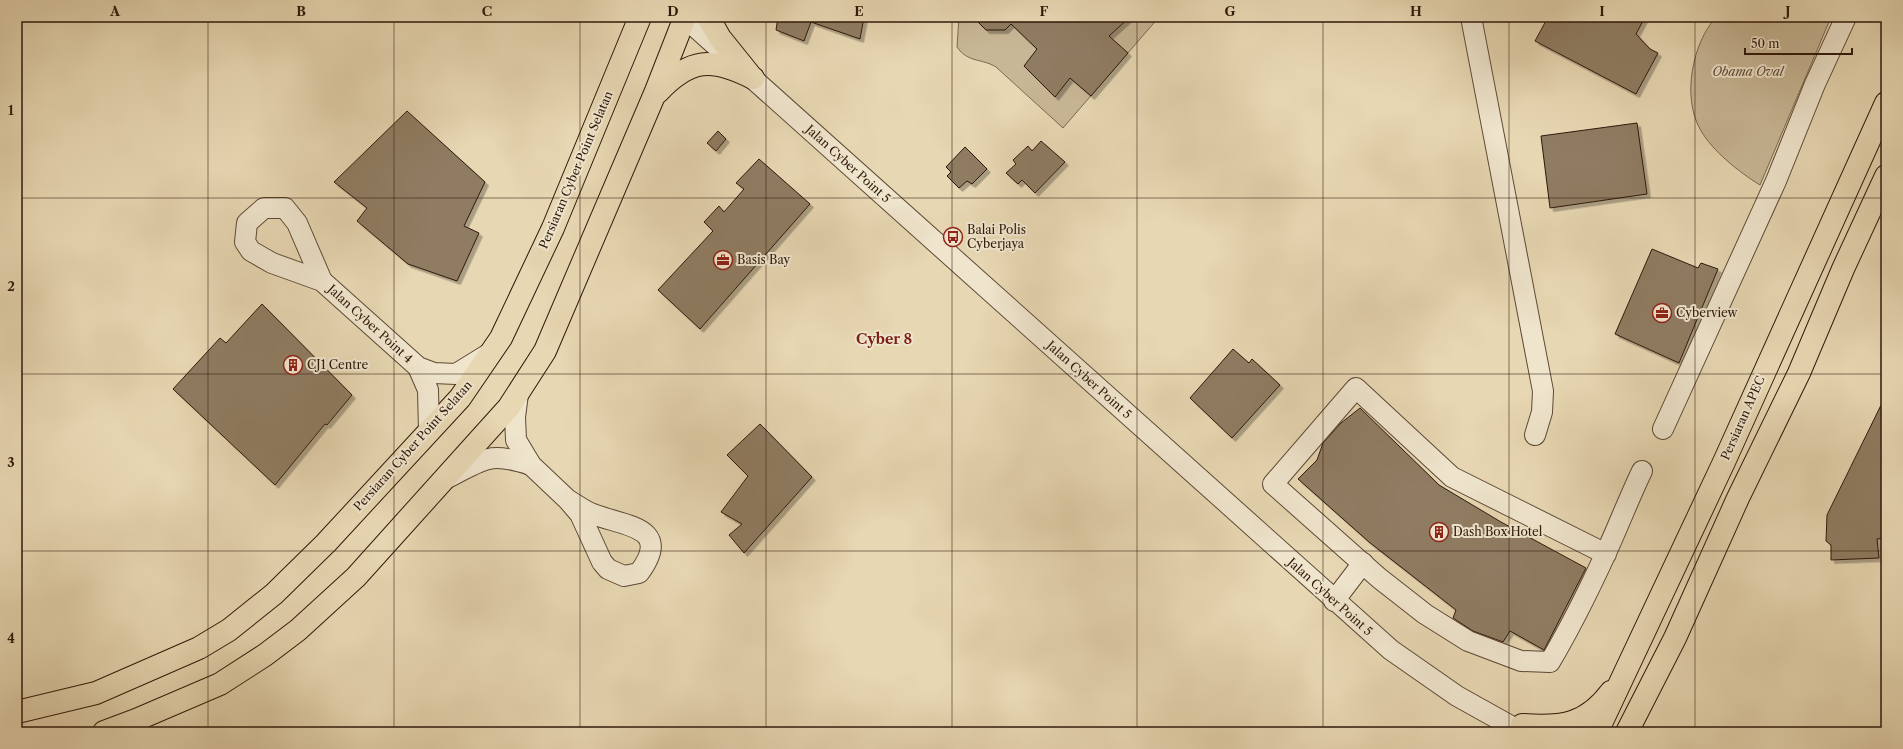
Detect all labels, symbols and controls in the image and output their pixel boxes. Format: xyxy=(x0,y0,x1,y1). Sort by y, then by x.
text: A xyxy=(109,3,121,19)
text: B xyxy=(296,3,306,19)
text: C xyxy=(482,3,492,19)
text: D xyxy=(667,3,679,19)
text: E xyxy=(854,3,864,19)
text: F xyxy=(1040,3,1049,19)
text: G xyxy=(1224,3,1236,19)
text: H xyxy=(1410,3,1422,19)
text: I xyxy=(1599,3,1605,19)
text: J xyxy=(1783,3,1791,19)
scale bar xyxy=(1745,30,1852,56)
text: 50 m xyxy=(1751,36,1780,51)
park label: Obama Oval xyxy=(1712,64,1785,79)
street label: Persiaran Cyber Point Selatan xyxy=(535,88,616,251)
text: 1 xyxy=(8,102,14,118)
street label: Jalan Cyber Point 5 xyxy=(801,120,894,206)
place label: Balai Polis Cyberjaya xyxy=(967,222,1026,251)
bus stop icon: Balai Polis Cyberjaya xyxy=(942,226,964,248)
office icon: Basis Bay xyxy=(712,249,734,271)
place label: Basis Bay xyxy=(737,252,790,267)
text: 2 xyxy=(7,278,15,294)
street label: Jalan Cyber Point 4 xyxy=(323,280,416,366)
office icon: Cyberview xyxy=(1651,302,1673,324)
place label: Cyberview xyxy=(1676,305,1739,320)
district label: Cyber 8 xyxy=(856,330,912,348)
street label: Jalan Cyber Point 5 xyxy=(1042,336,1135,422)
building icon: CJ1 Centre xyxy=(282,354,304,376)
place label: CJ1 Centre xyxy=(307,357,368,372)
street label: Persiaran APEC xyxy=(1717,373,1768,462)
street label: Persiaran Cyber Point Selatan xyxy=(350,377,475,514)
text: 3 xyxy=(7,454,15,470)
building icon: Dash Box Hotel xyxy=(1428,521,1450,543)
place label: Dash Box Hotel xyxy=(1453,524,1543,539)
street label: Jalan Cyber Point 5 xyxy=(1283,553,1376,639)
text: 4 xyxy=(7,630,15,646)

